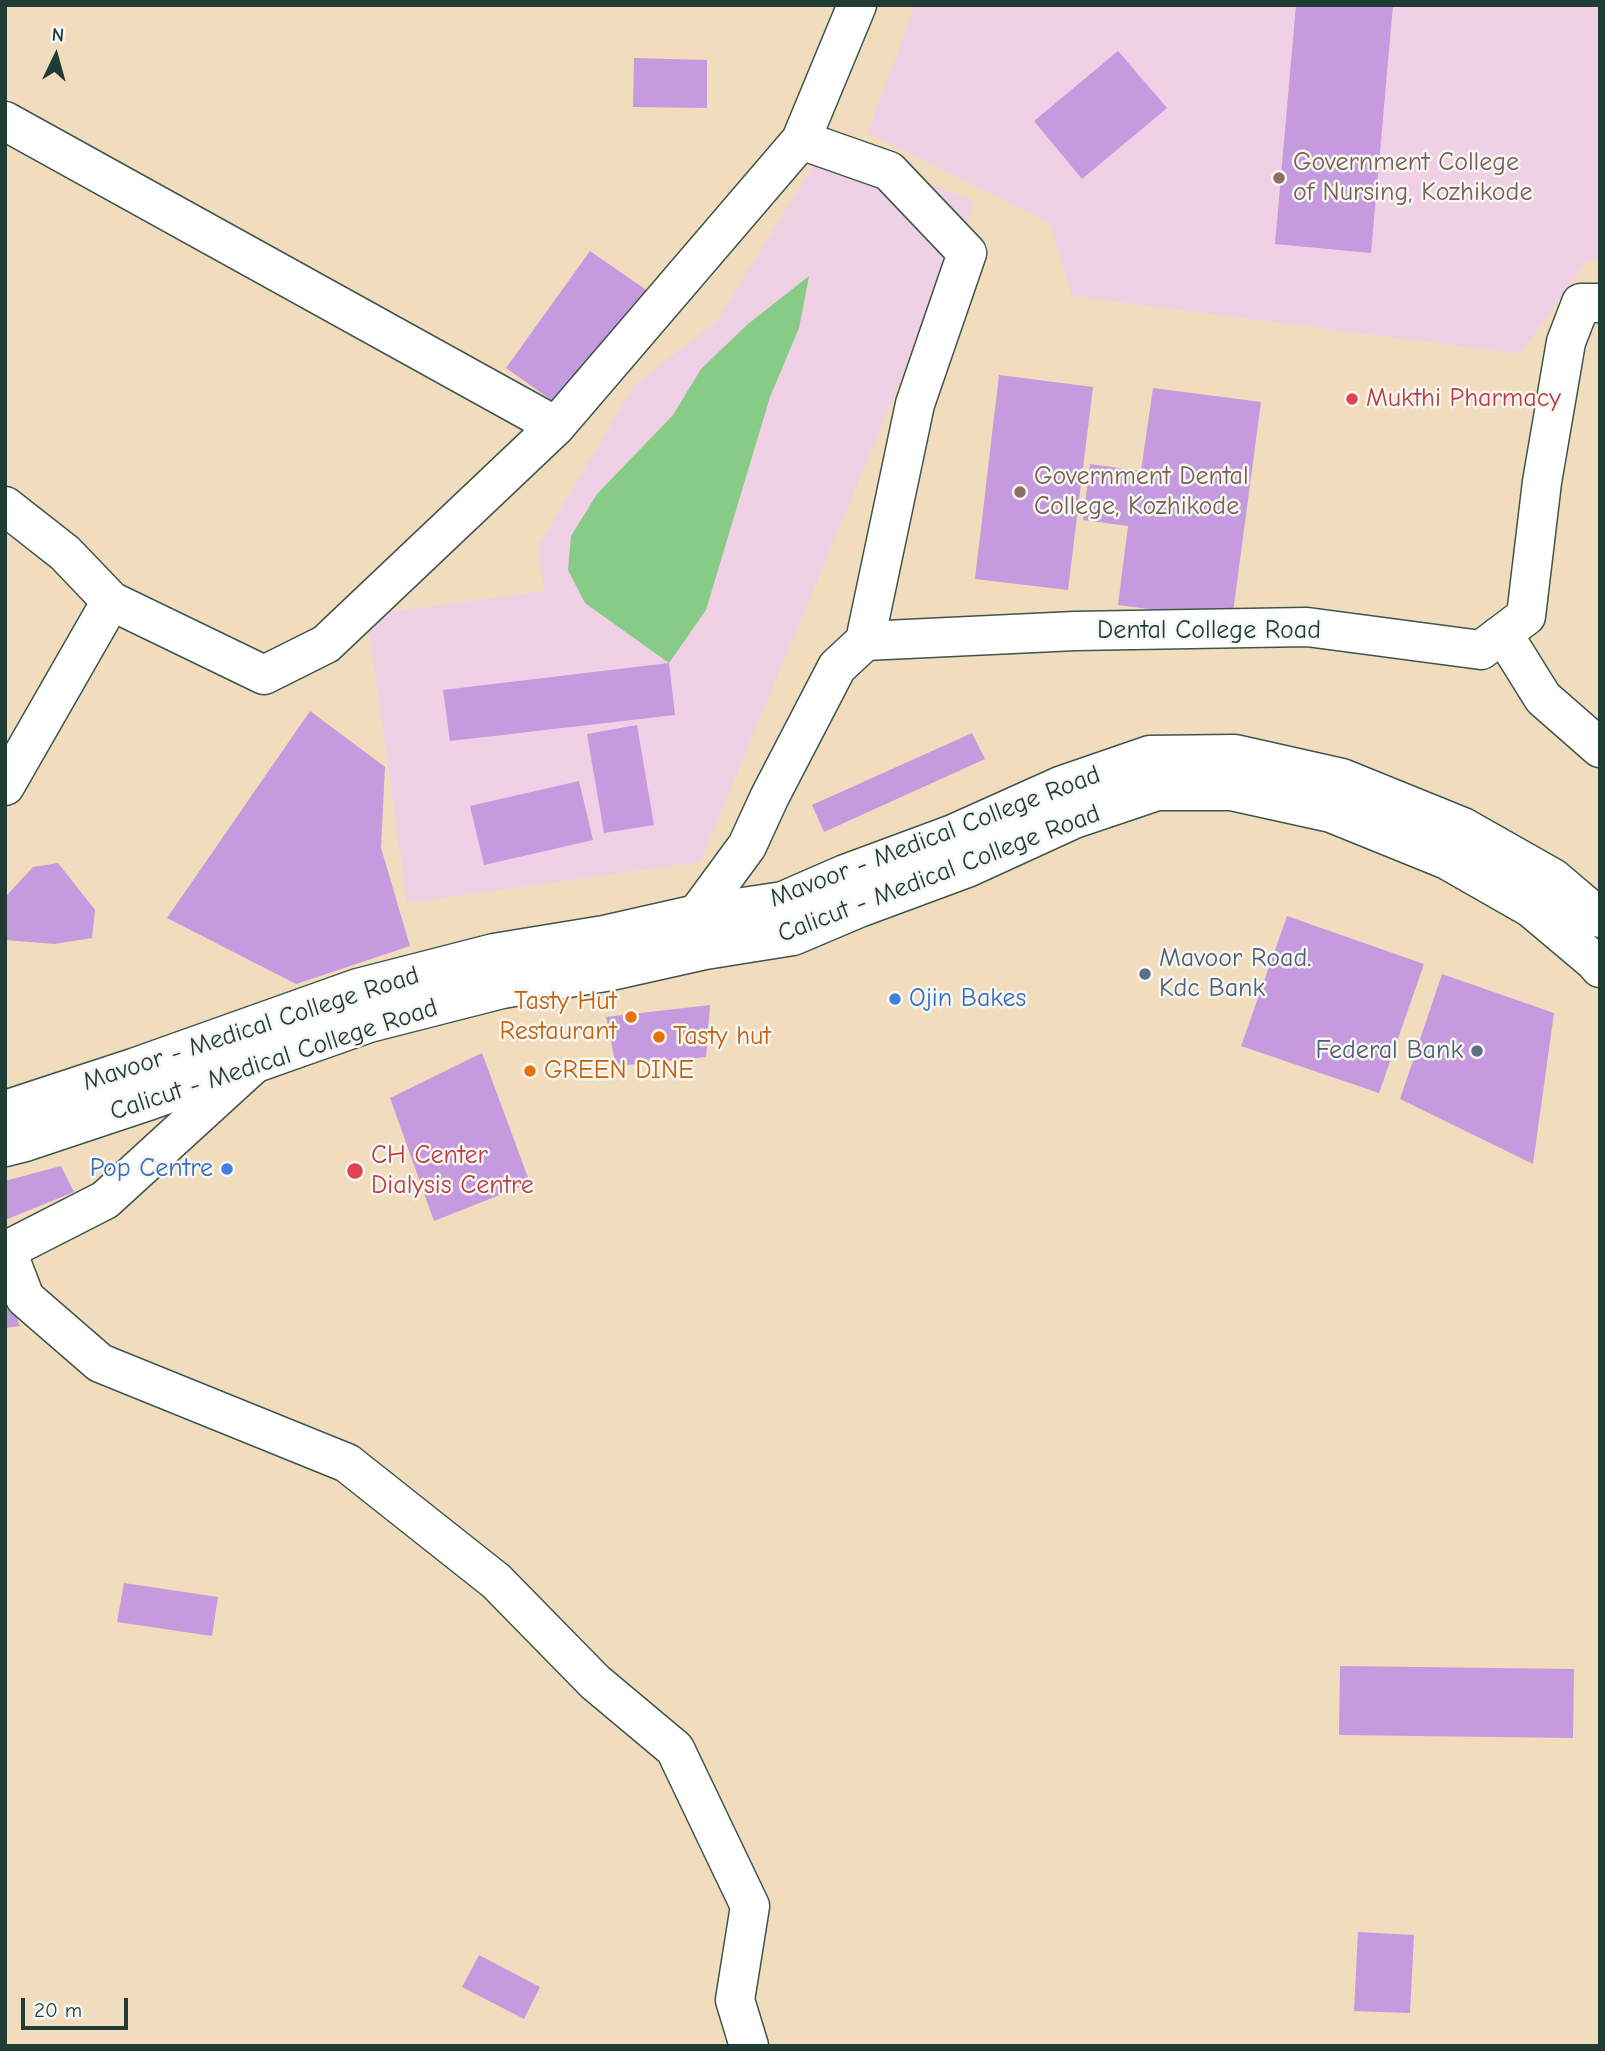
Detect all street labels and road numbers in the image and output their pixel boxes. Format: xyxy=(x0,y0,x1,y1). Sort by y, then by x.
street label: Dental College Road xyxy=(1097,615,1321,647)
street label: Mavoor - Medical College Road xyxy=(765,759,1105,915)
street label: Calicut - Medical College Road xyxy=(773,798,1105,950)
street label: Mavoor - Medical College Road xyxy=(79,960,423,1098)
street label: Calicut - Medical College Road xyxy=(106,992,442,1128)

